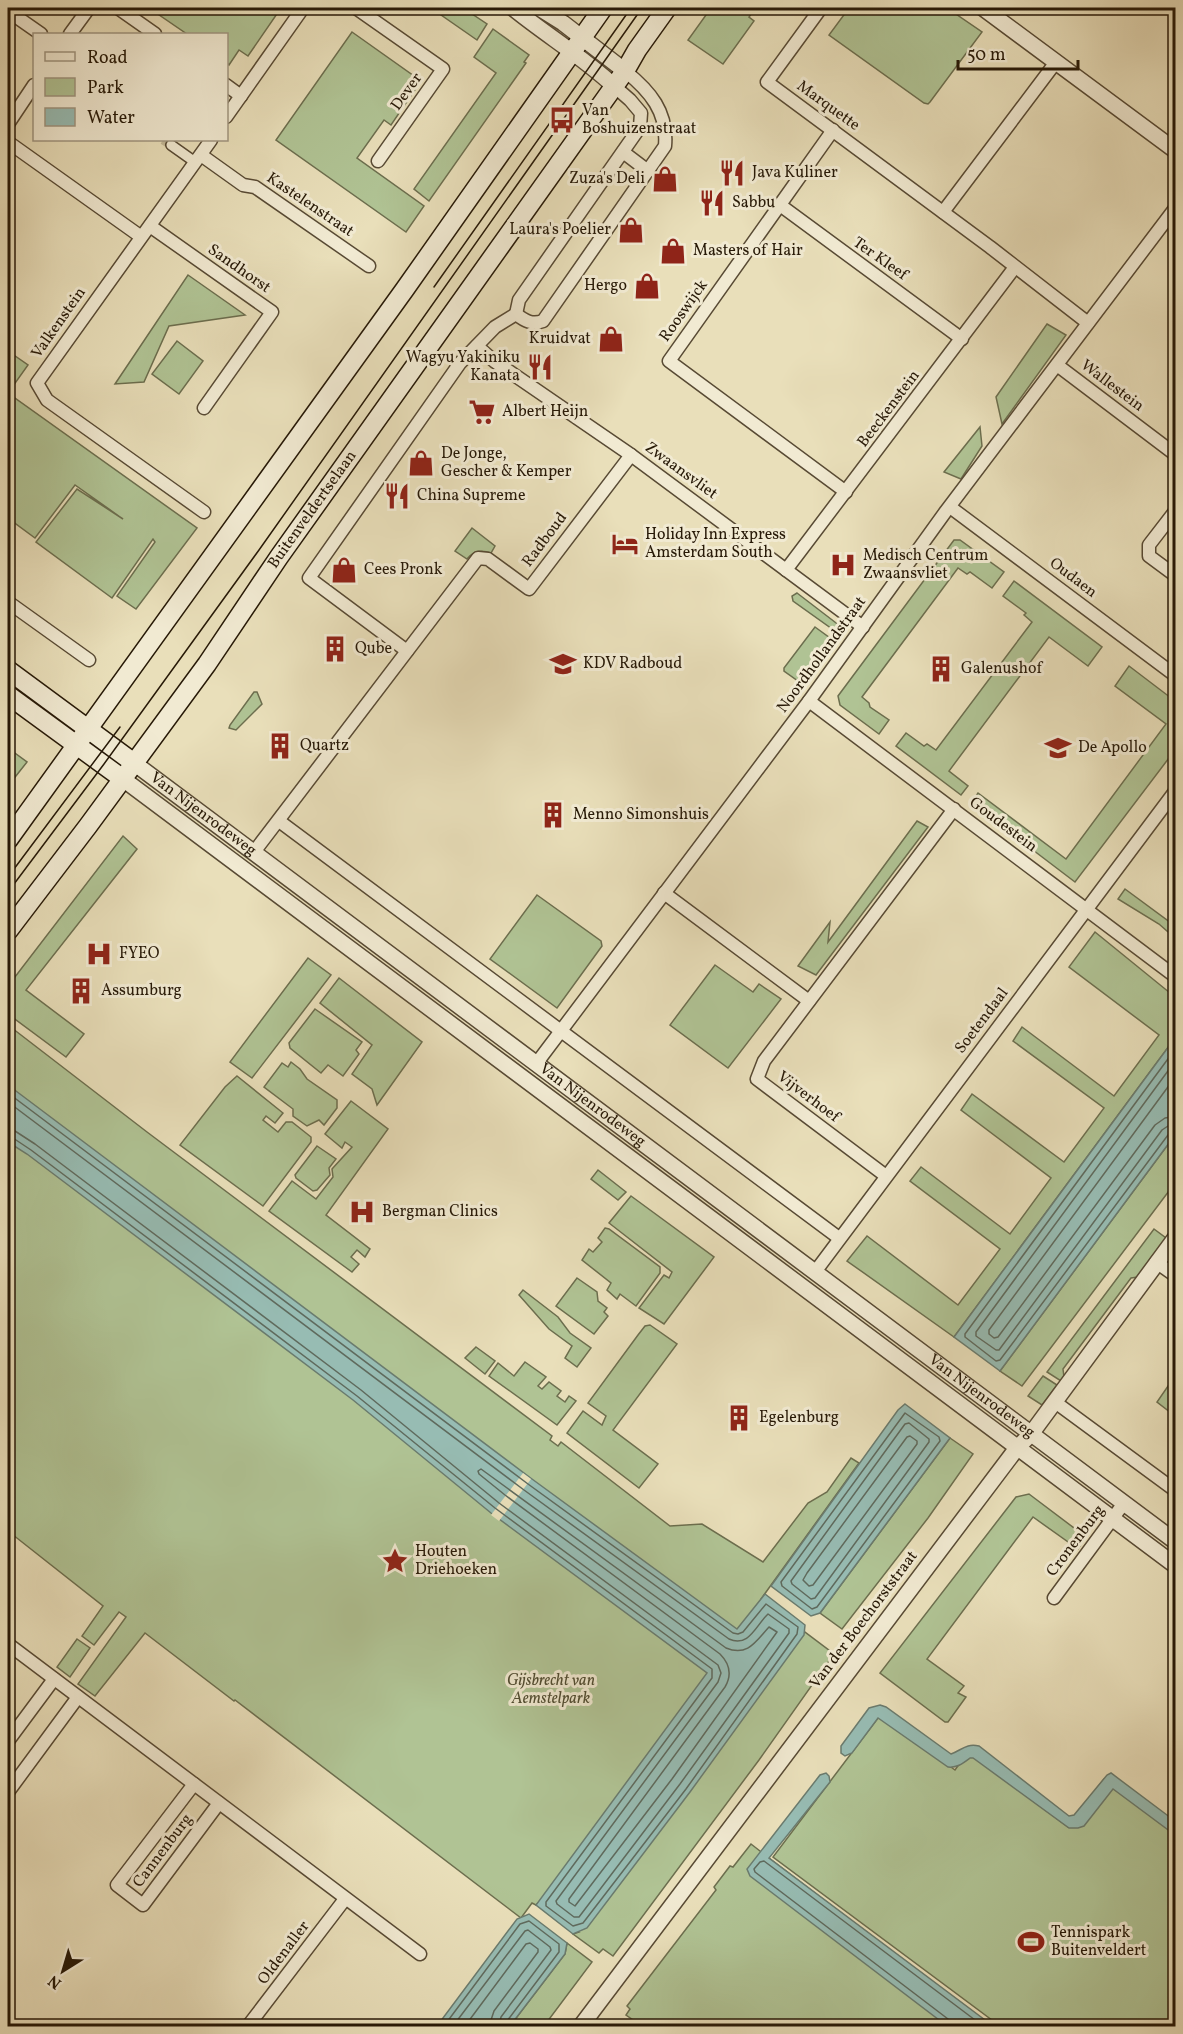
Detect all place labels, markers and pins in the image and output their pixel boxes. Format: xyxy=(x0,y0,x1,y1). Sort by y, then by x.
place label: Van Boshuizenstraat xyxy=(582,100,697,140)
bus stop icon: Van Boshuizenstraat xyxy=(547,105,577,135)
restaurant icon: Java Kuliner xyxy=(717,158,747,188)
place label: Java Kuliner xyxy=(752,162,838,184)
shop icon: Zuza's Deli xyxy=(650,164,680,194)
place label: Zuza's Deli xyxy=(569,168,645,190)
restaurant icon: Sabbu xyxy=(697,188,727,218)
place label: Sabbu xyxy=(732,192,775,214)
shop icon: Laura's Poelier xyxy=(616,215,646,245)
place label: Laura's Poelier xyxy=(509,219,611,241)
shop icon: Masters of Hair xyxy=(658,236,688,266)
place label: Masters of Hair xyxy=(693,240,803,262)
shop icon: Hergo xyxy=(632,271,662,301)
place label: Hergo xyxy=(584,275,627,297)
shop icon: Kruidvat xyxy=(596,324,626,354)
place label: Kruidvat xyxy=(529,328,591,350)
place label: Wagyu Yakiniku Kanata xyxy=(406,347,520,387)
restaurant icon: Wagyu Yakiniku Kanata xyxy=(525,352,555,382)
supermarket icon: Albert Heijn xyxy=(467,397,497,427)
place label: Albert Heijn xyxy=(502,401,588,423)
place label: De Jonge, Gescher & Kemper xyxy=(441,443,572,483)
shop icon: De Jonge, Gescher & Kemper xyxy=(406,448,436,478)
restaurant icon: China Supreme xyxy=(382,481,412,511)
place label: China Supreme xyxy=(417,485,526,507)
place label: Holiday Inn Express Amsterdam South xyxy=(645,524,786,564)
hotel icon: Holiday Inn Express Amsterdam South xyxy=(610,529,640,559)
place label: Medisch Centrum Zwaansvliet xyxy=(863,545,988,585)
hospital icon: Medisch Centrum Zwaansvliet xyxy=(828,550,858,580)
shop icon: Cees Pronk xyxy=(329,555,359,585)
place label: Cees Pronk xyxy=(364,559,443,581)
building icon: Qube xyxy=(320,634,350,664)
place label: Qube xyxy=(355,638,392,660)
school or university icon: KDV Radboud xyxy=(548,649,578,679)
place label: KDV Radboud xyxy=(583,653,682,675)
building icon: Galenushof xyxy=(926,654,956,684)
place label: Galenushof xyxy=(961,658,1044,680)
building icon: Quartz xyxy=(265,731,295,761)
school or university icon: De Apollo xyxy=(1043,733,1073,763)
place label: Quartz xyxy=(300,735,349,757)
place label: De Apollo xyxy=(1078,737,1147,759)
building icon: Menno Simonshuis xyxy=(538,800,568,830)
place label: Menno Simonshuis xyxy=(573,804,709,826)
hospital icon: FYEO xyxy=(84,939,114,969)
place label: FYEO xyxy=(119,943,160,965)
building icon: Assumburg xyxy=(66,976,96,1006)
place label: Assumburg xyxy=(101,980,182,1002)
hospital icon: Bergman Clinics xyxy=(347,1197,377,1227)
place label: Bergman Clinics xyxy=(382,1201,498,1223)
building icon: Egelenburg xyxy=(724,1403,754,1433)
place label: Egelenburg xyxy=(759,1407,839,1429)
place label: Houten Driehoeken xyxy=(415,1541,497,1581)
place icon: Houten Driehoeken xyxy=(380,1546,410,1576)
place label: Tennispark Buitenveldert xyxy=(1051,1922,1147,1962)
sports icon: Tennispark Buitenveldert xyxy=(1016,1927,1046,1957)

